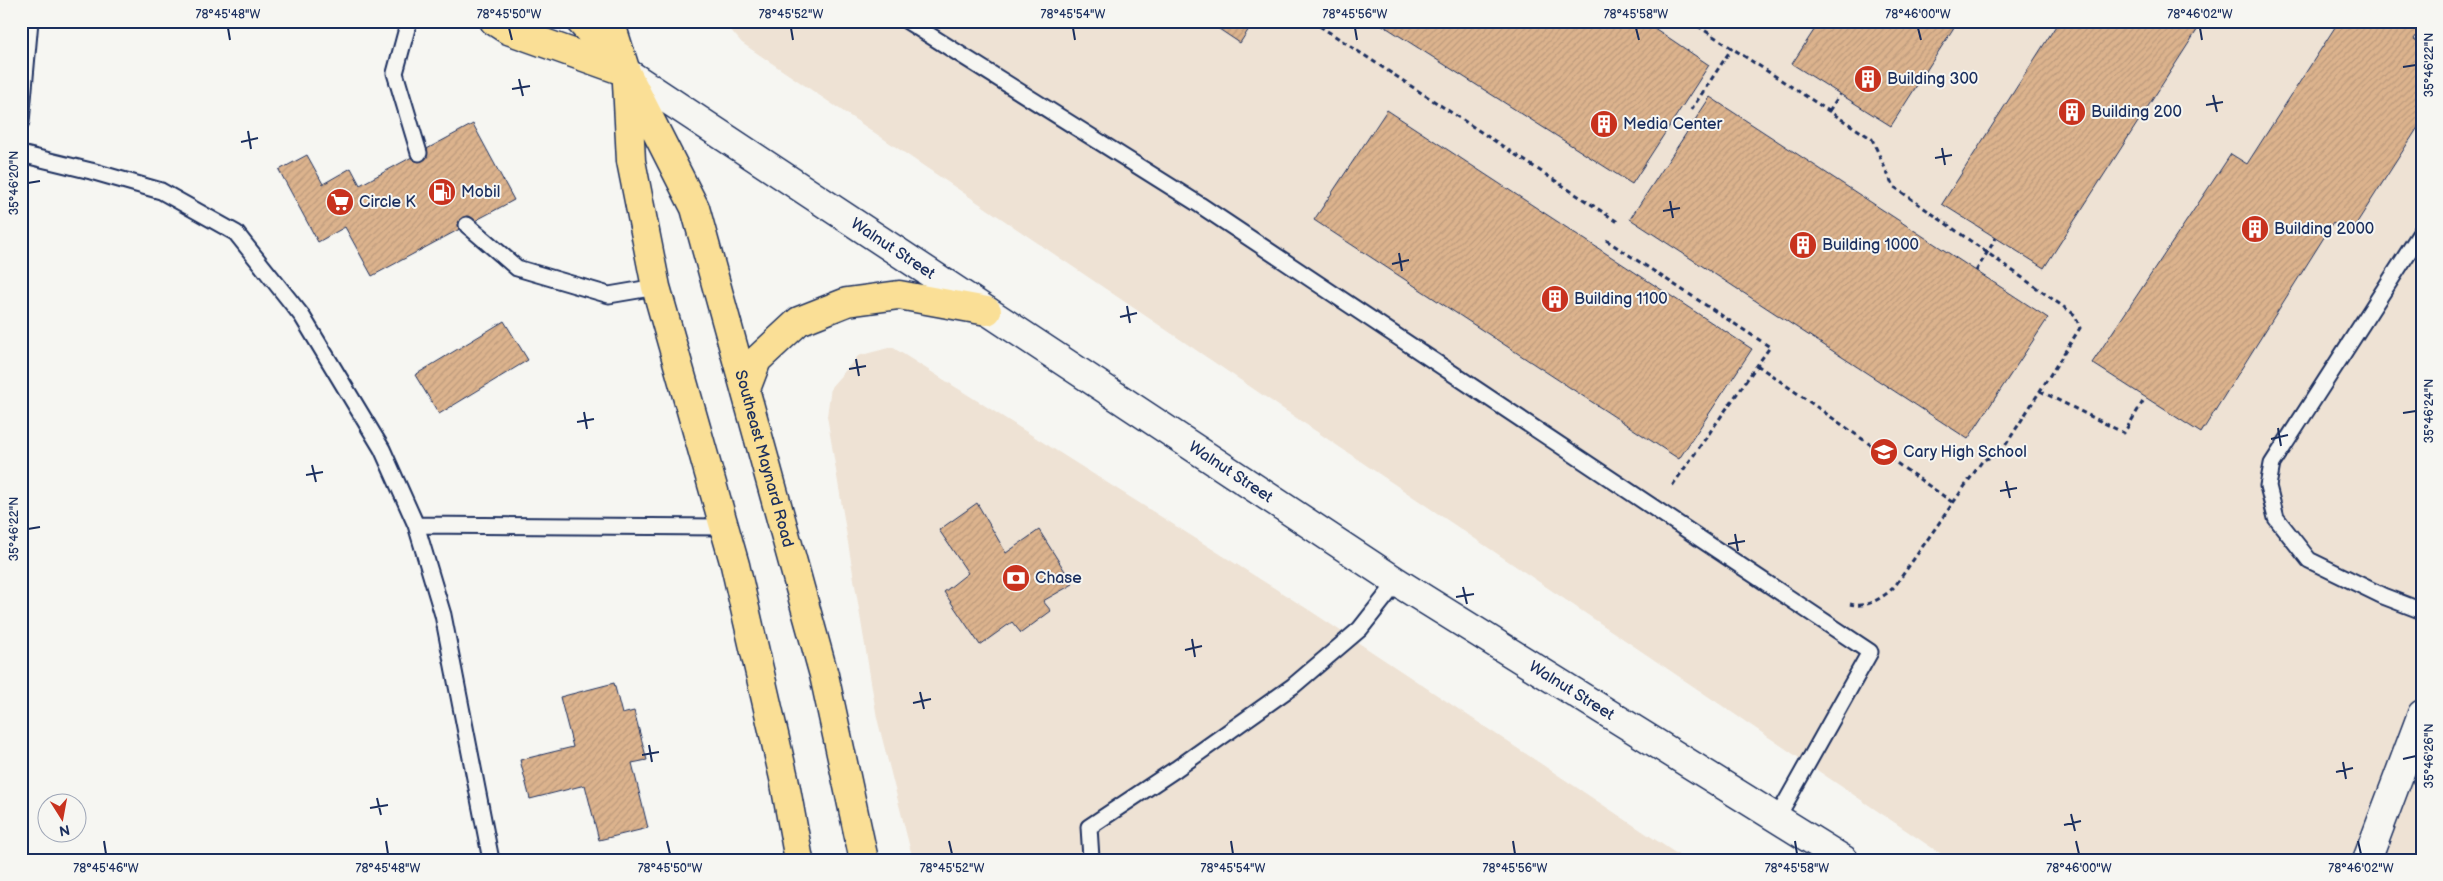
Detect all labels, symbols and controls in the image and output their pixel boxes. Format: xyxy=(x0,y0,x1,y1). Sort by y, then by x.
text: 78°45'48"W xyxy=(195,7,261,22)
text: 78°45'50"W xyxy=(477,7,541,22)
text: 78°45'52"W xyxy=(759,7,823,22)
text: 78°45'54"W xyxy=(1041,7,1106,22)
text: 78°45'56"W xyxy=(1323,7,1388,22)
text: 78°45'58"W xyxy=(1604,7,1668,22)
text: 78°46'00"W xyxy=(1885,7,1951,22)
text: 78°46'02"W xyxy=(2167,7,2233,22)
text: 35°46'22"N xyxy=(2422,33,2437,97)
building icon: Building 300 xyxy=(1853,64,1883,94)
place label: Building 300 xyxy=(1887,70,1978,89)
building icon: Building 200 xyxy=(2057,97,2087,127)
place label: Building 200 xyxy=(2091,103,2182,122)
building icon: Media Center xyxy=(1589,109,1619,139)
place label: Media Center xyxy=(1623,115,1722,134)
text: 35°46'20"N xyxy=(7,151,22,215)
fuel station icon: Mobil xyxy=(427,177,457,207)
place label: Mobil xyxy=(461,183,500,202)
supermarket icon: Circle K xyxy=(325,187,355,217)
place label: Circle K xyxy=(359,193,416,212)
street label: Walnut Street xyxy=(847,214,939,283)
building icon: Building 2000 xyxy=(2240,214,2270,244)
place label: Building 2000 xyxy=(2274,220,2374,239)
building icon: Building 1000 xyxy=(1788,230,1818,260)
place label: Building 1000 xyxy=(1822,236,1919,255)
building icon: Building 1100 xyxy=(1540,284,1570,314)
place label: Building 1100 xyxy=(1574,290,1668,309)
street label: Southeast Maynard Road xyxy=(731,368,798,549)
text: 35°46'24"N xyxy=(2422,379,2437,443)
street label: Walnut Street xyxy=(1185,437,1276,507)
school or university icon: Cary High School xyxy=(1869,437,1899,467)
place label: Cary High School xyxy=(1903,443,2027,462)
text: 35°46'22"N xyxy=(7,497,22,561)
bank icon: Chase xyxy=(1001,563,1031,593)
place label: Chase xyxy=(1035,569,1082,588)
street label: Walnut Street xyxy=(1525,657,1618,724)
text: 35°46'26"N xyxy=(2422,724,2437,788)
north arrow xyxy=(38,794,88,844)
text: N xyxy=(58,821,71,840)
text: 78°45'46"W xyxy=(73,861,139,876)
text: 78°45'48"W xyxy=(355,861,421,876)
text: 78°45'50"W xyxy=(638,861,702,876)
text: 78°45'52"W xyxy=(920,861,984,876)
text: 78°45'54"W xyxy=(1201,861,1266,876)
text: 78°45'56"W xyxy=(1483,861,1548,876)
text: 78°45'58"W xyxy=(1765,861,1829,876)
text: 78°46'00"W xyxy=(2046,861,2112,876)
text: 78°46'02"W xyxy=(2328,861,2394,876)

